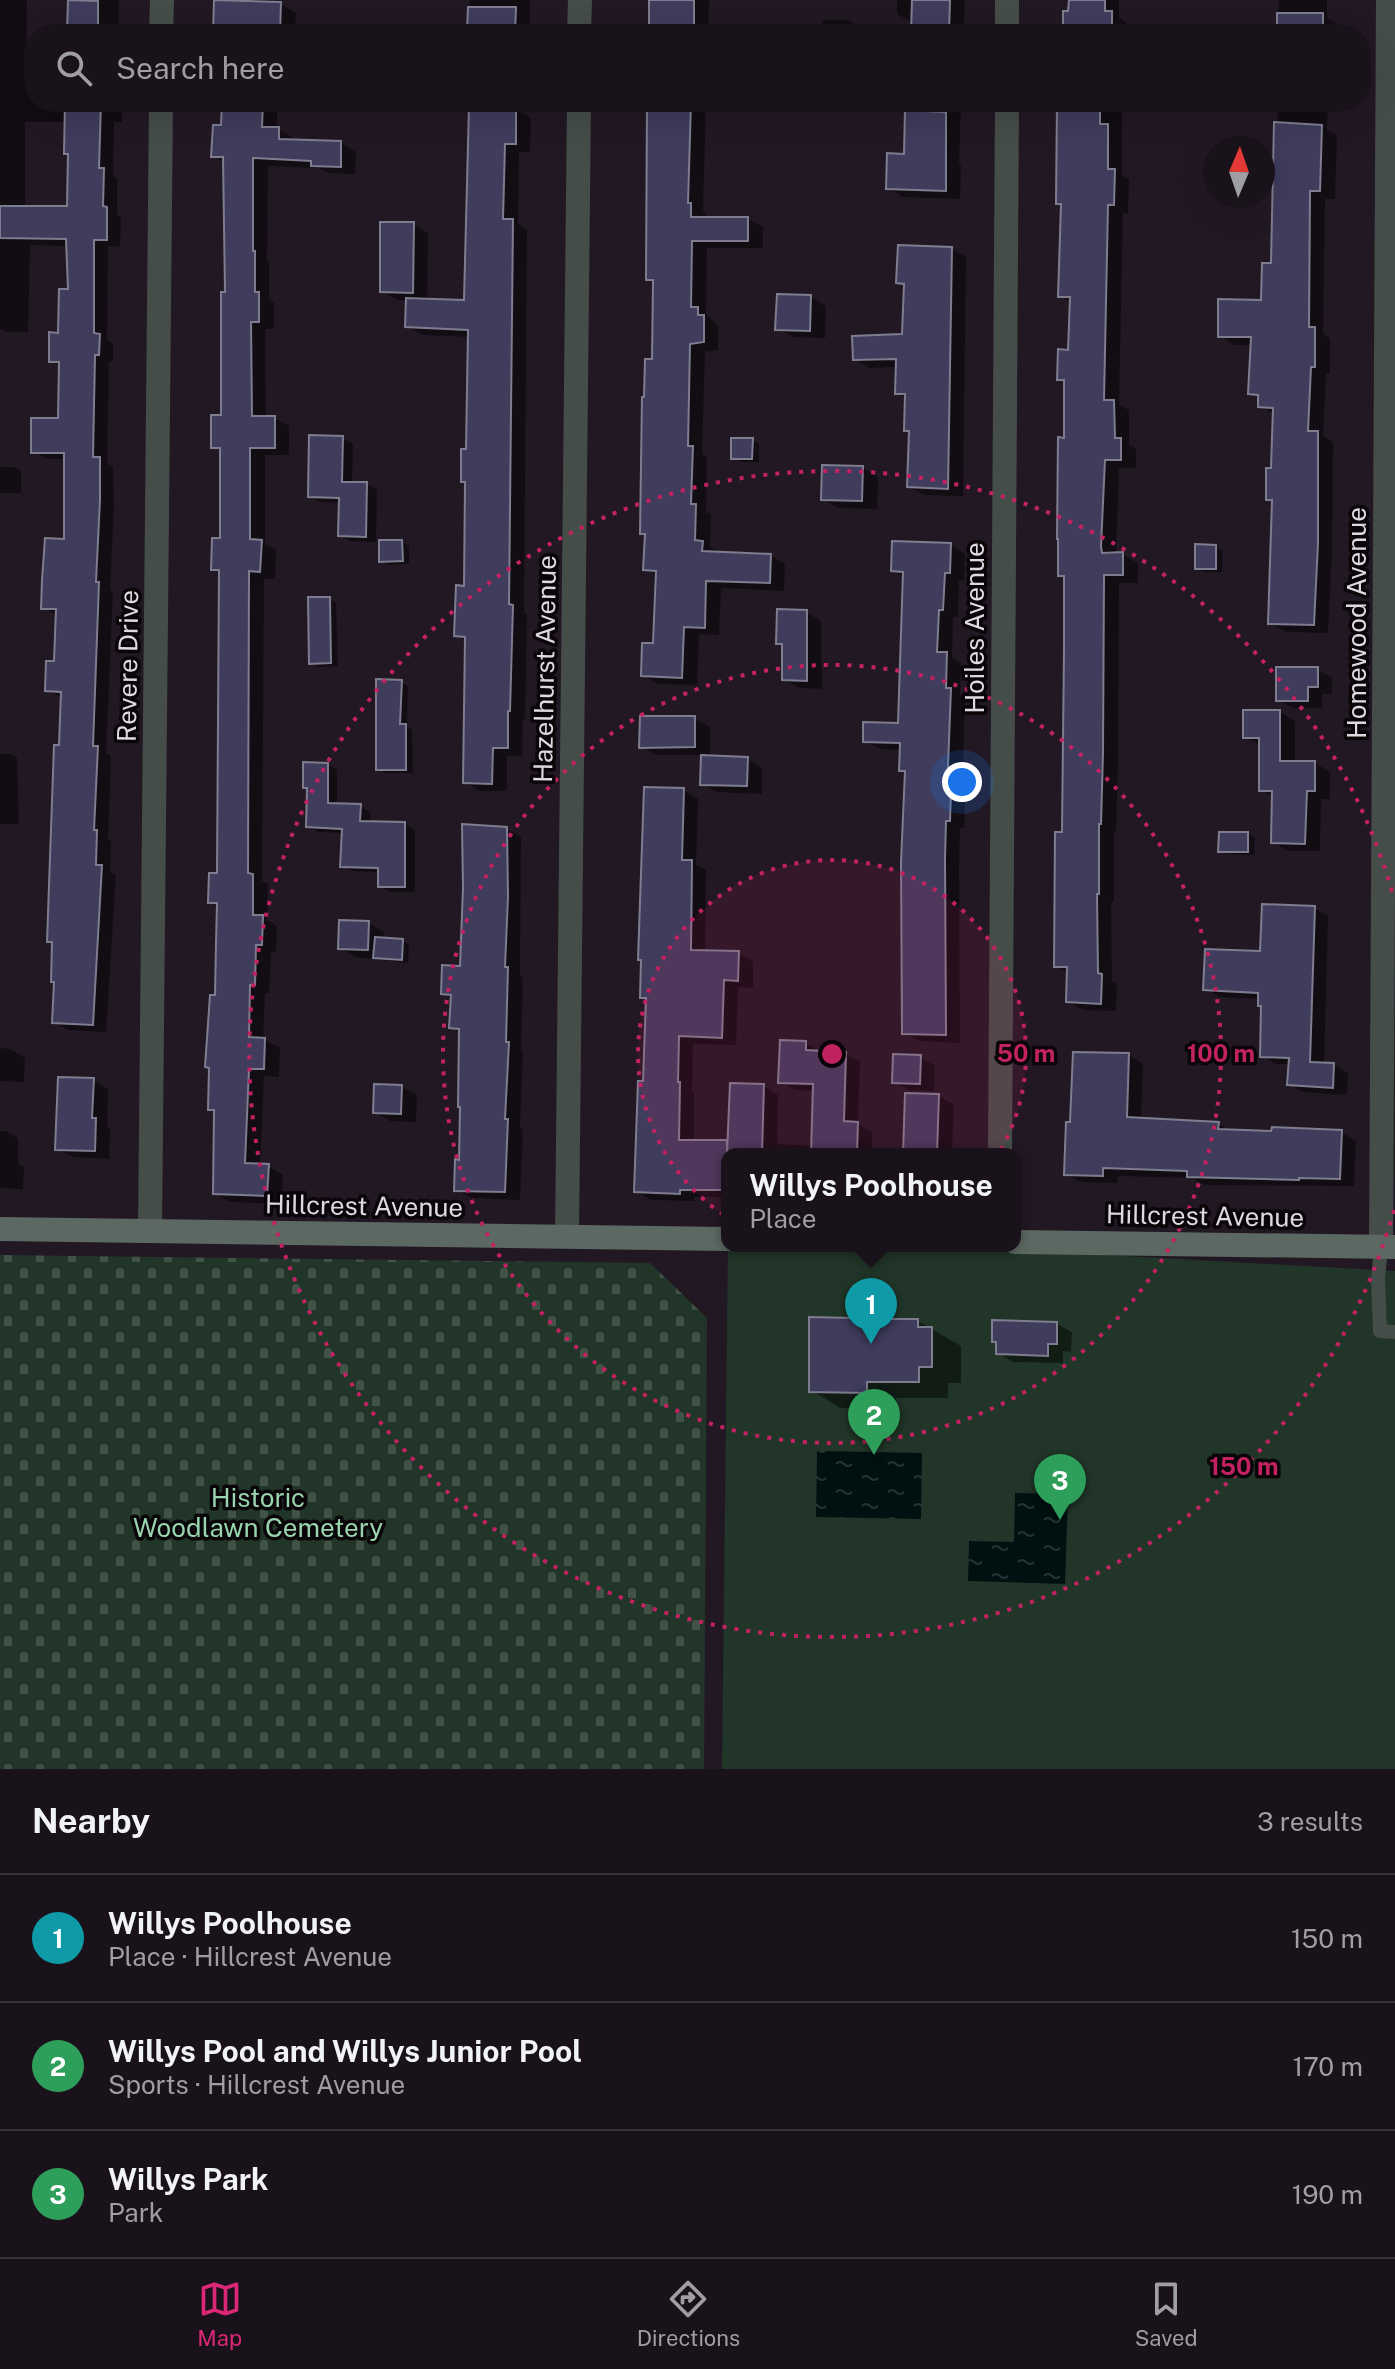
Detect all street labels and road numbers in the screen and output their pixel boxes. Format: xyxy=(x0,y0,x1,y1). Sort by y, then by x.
street label: Homewood Avenue xyxy=(1341,507,1372,739)
street label: Hoiles Avenue xyxy=(959,542,990,714)
street label: Hazelhurst Avenue xyxy=(527,555,562,783)
street label: Revere Drive xyxy=(111,590,144,742)
street label: Hillcrest Avenue xyxy=(265,1188,463,1223)
street label: Hillcrest Avenue xyxy=(1106,1198,1304,1233)

